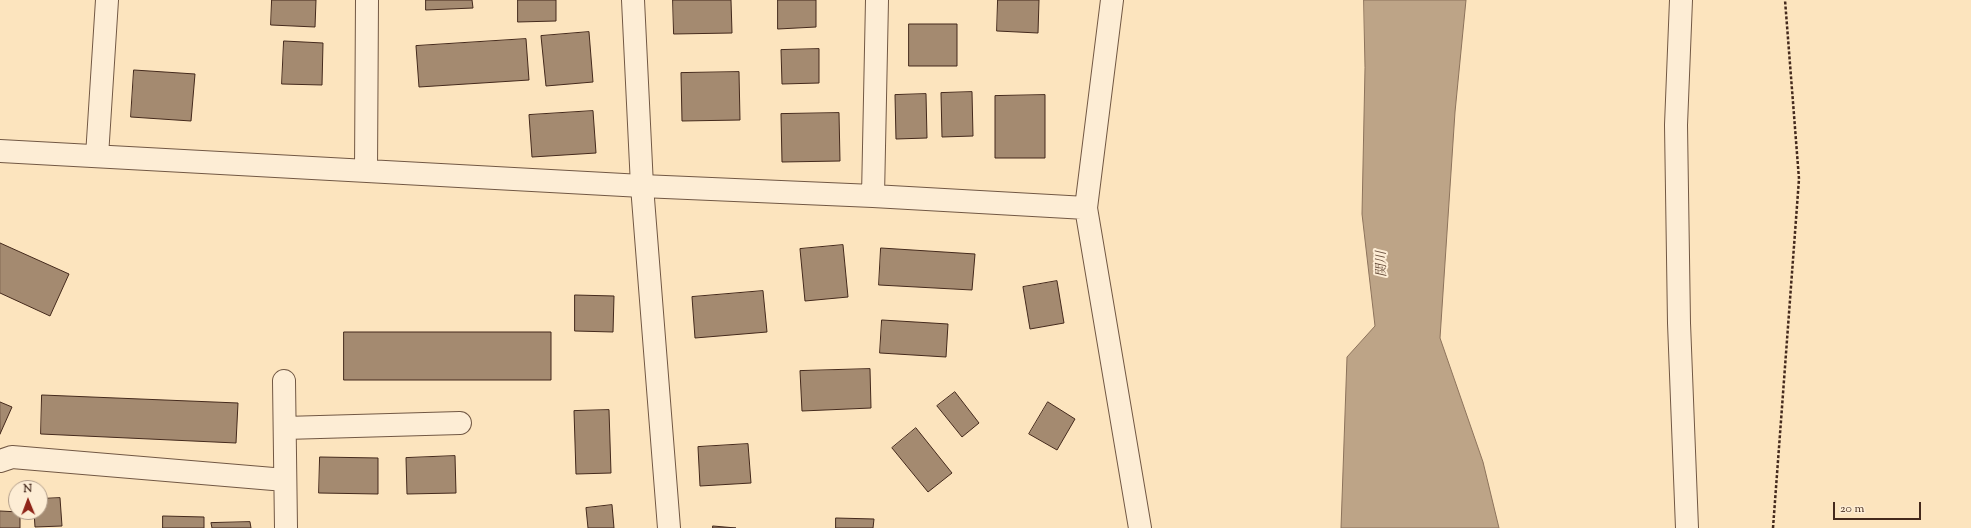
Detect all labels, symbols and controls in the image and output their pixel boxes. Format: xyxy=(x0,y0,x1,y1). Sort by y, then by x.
water label: 関川 xyxy=(1375,251,1391,277)
north arrow xyxy=(8,480,48,520)
text: N xyxy=(23,481,32,497)
scale bar xyxy=(1835,494,1923,520)
text: 20 m xyxy=(1840,500,1864,518)

